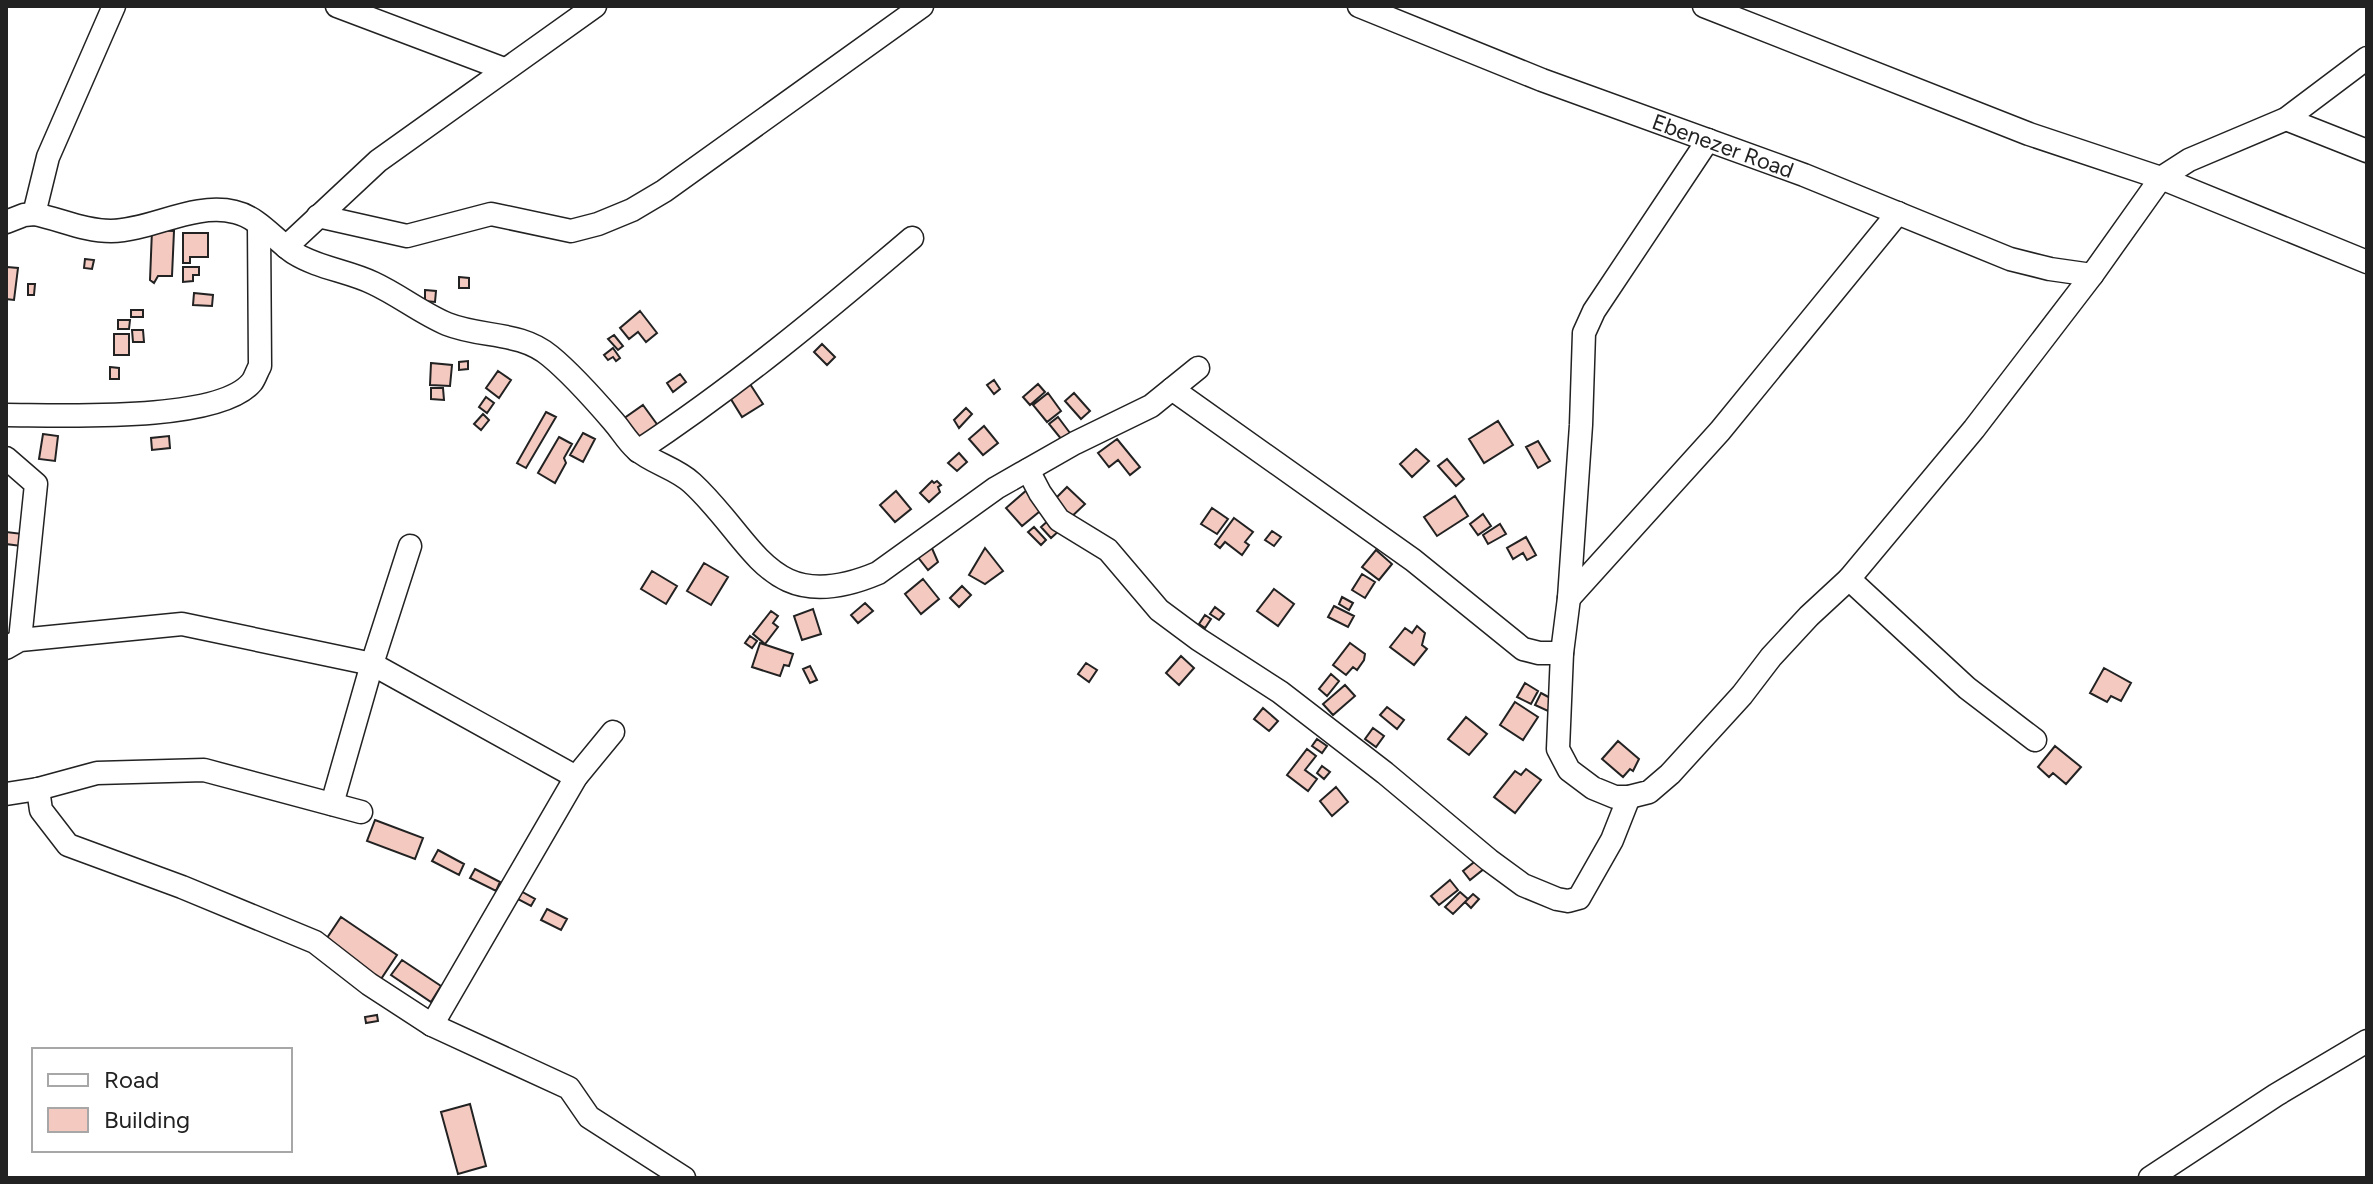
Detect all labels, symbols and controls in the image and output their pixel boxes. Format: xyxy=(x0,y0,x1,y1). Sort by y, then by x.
street label: Ebenezer Road xyxy=(1648,108,1797,184)
legend xyxy=(32,1048,292,1152)
text: Road xyxy=(104,1065,159,1094)
text: Building xyxy=(104,1105,190,1134)

